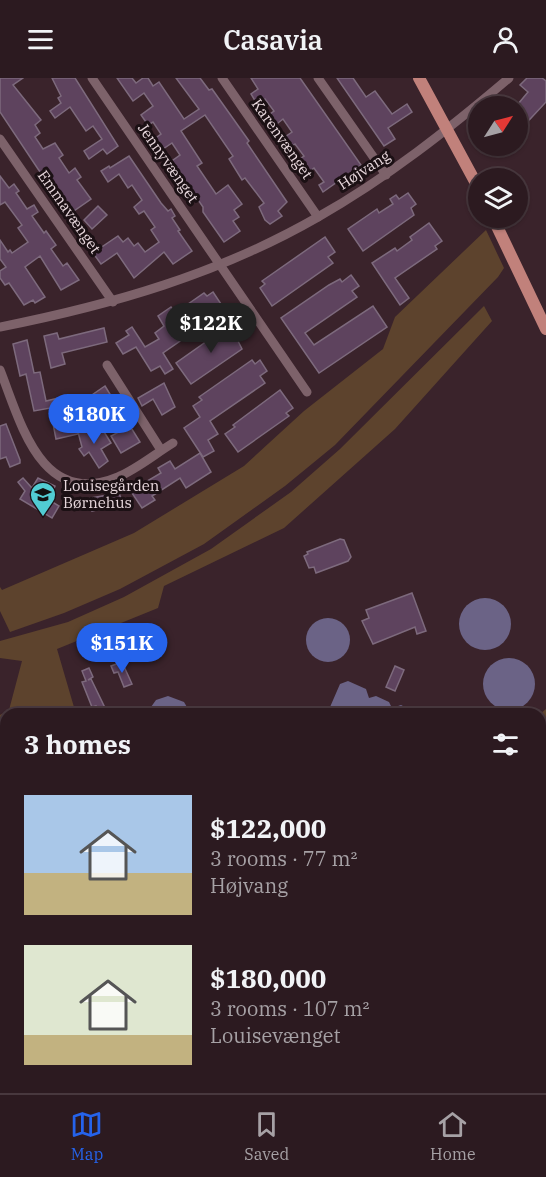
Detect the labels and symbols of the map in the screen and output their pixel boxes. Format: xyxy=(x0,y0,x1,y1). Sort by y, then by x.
street label: Karenvænget xyxy=(248,95,317,183)
north arrow xyxy=(468,96,528,156)
street label: Jennyvænget xyxy=(134,119,203,206)
street label: Højvang xyxy=(334,146,393,193)
street label: Emmavænget xyxy=(34,166,105,257)
pin: $122K xyxy=(169,303,253,354)
pin: $180K xyxy=(52,394,136,445)
place label: Louisegården Børnehus xyxy=(63,476,160,512)
school or university icon: Louisegården Børnehus xyxy=(28,480,58,518)
pin: $151K xyxy=(80,623,164,674)

